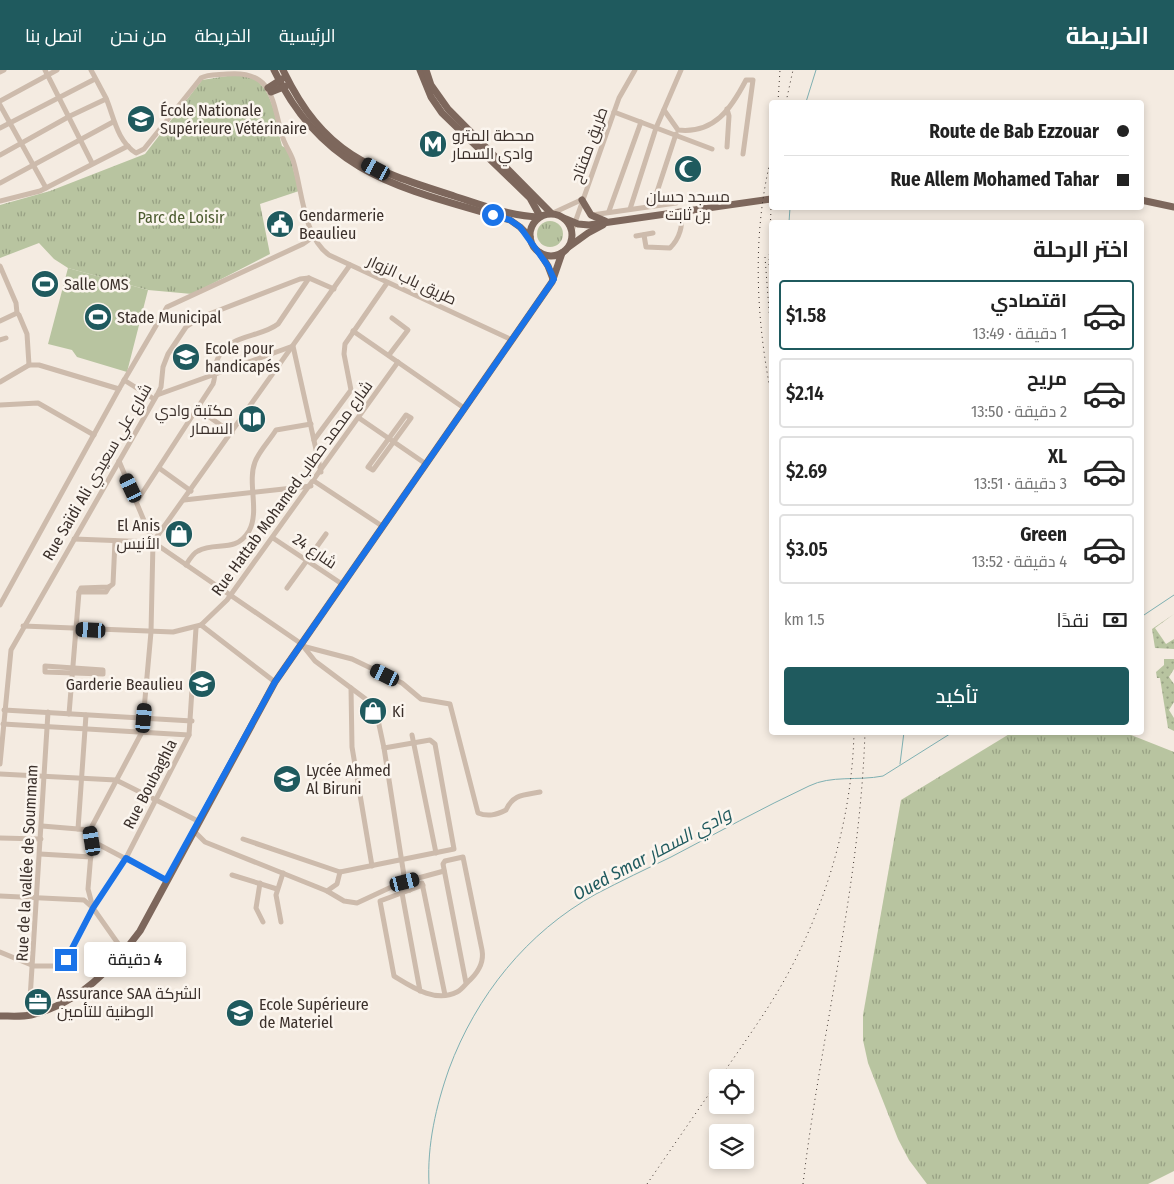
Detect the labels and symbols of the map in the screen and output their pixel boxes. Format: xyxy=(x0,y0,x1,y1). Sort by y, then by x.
place label: École Nationale Supérieure Vétérinaire xyxy=(160,101,307,138)
school or university icon: École Nationale Supérieure Vétérinaire xyxy=(126,104,156,134)
street label: طريق مفتاح xyxy=(566,104,613,186)
place label: محطة المترو وادي السمار xyxy=(451,126,535,167)
metro station icon: محطة المترو وادي السمار xyxy=(418,129,448,159)
mosque icon: مسجد حسان بن ثابت xyxy=(673,154,703,184)
car xyxy=(359,155,392,183)
place label: مسجد حسان بن ثابت xyxy=(646,187,730,225)
route start xyxy=(482,204,504,226)
place label: Gendarmerie Beaulieu xyxy=(299,206,384,243)
park label: Parc de Loisir xyxy=(138,208,225,227)
public building icon: Gendarmerie Beaulieu xyxy=(265,209,295,239)
street label: طريق باب الزوار xyxy=(363,251,460,310)
sports icon: Salle OMS xyxy=(30,269,60,299)
place label: Salle OMS xyxy=(64,275,129,294)
sports icon: Stade Municipal xyxy=(83,302,113,332)
place label: Stade Municipal xyxy=(117,308,222,327)
place label: Ecole pour handicapés xyxy=(205,339,280,376)
school or university icon: Ecole pour handicapés xyxy=(171,342,201,372)
street label: Rue Hattab Mohamed شارع محمد حطاب xyxy=(207,377,378,601)
street label: Rue Saïdi Ali شارع علي سعيدي xyxy=(38,380,159,566)
place label: مكتبة وادي السمار xyxy=(155,401,233,438)
library icon: مكتبة وادي السمار xyxy=(237,404,267,434)
car xyxy=(117,471,144,505)
place label: El Anis الأنيس xyxy=(116,516,160,554)
shop icon: El Anis الأنيس xyxy=(164,519,194,549)
street label: شارع 24 xyxy=(288,529,341,574)
car xyxy=(75,622,106,638)
car xyxy=(368,662,401,688)
school or university icon: Garderie Beaulieu xyxy=(187,669,217,699)
place label: Garderie Beaulieu xyxy=(66,675,183,694)
shop icon: Ki xyxy=(358,696,388,726)
car xyxy=(135,702,152,734)
place label: Ki xyxy=(392,702,405,721)
street label: Rue Boubaghla xyxy=(119,736,181,832)
place label: Lycée Ahmed Al Biruni xyxy=(306,761,391,798)
street label: Rue de la vallée de Soummam xyxy=(12,764,42,962)
school or university icon: Lycée Ahmed Al Biruni xyxy=(272,764,302,794)
water label: Oued Smar وادي السمار xyxy=(569,802,737,908)
car xyxy=(82,825,101,857)
car xyxy=(388,871,421,893)
callout: 4 دقيقة xyxy=(84,942,186,978)
route end xyxy=(55,949,77,971)
place label: Assurance SAA الشركة الوطنية للتأمين xyxy=(57,984,202,1022)
office icon: Assurance SAA الشركة الوطنية للتأمين xyxy=(23,987,53,1017)
place label: Ecole Supérieure de Materiel xyxy=(259,995,369,1032)
school or university icon: Ecole Supérieure de Materiel xyxy=(225,998,255,1028)

